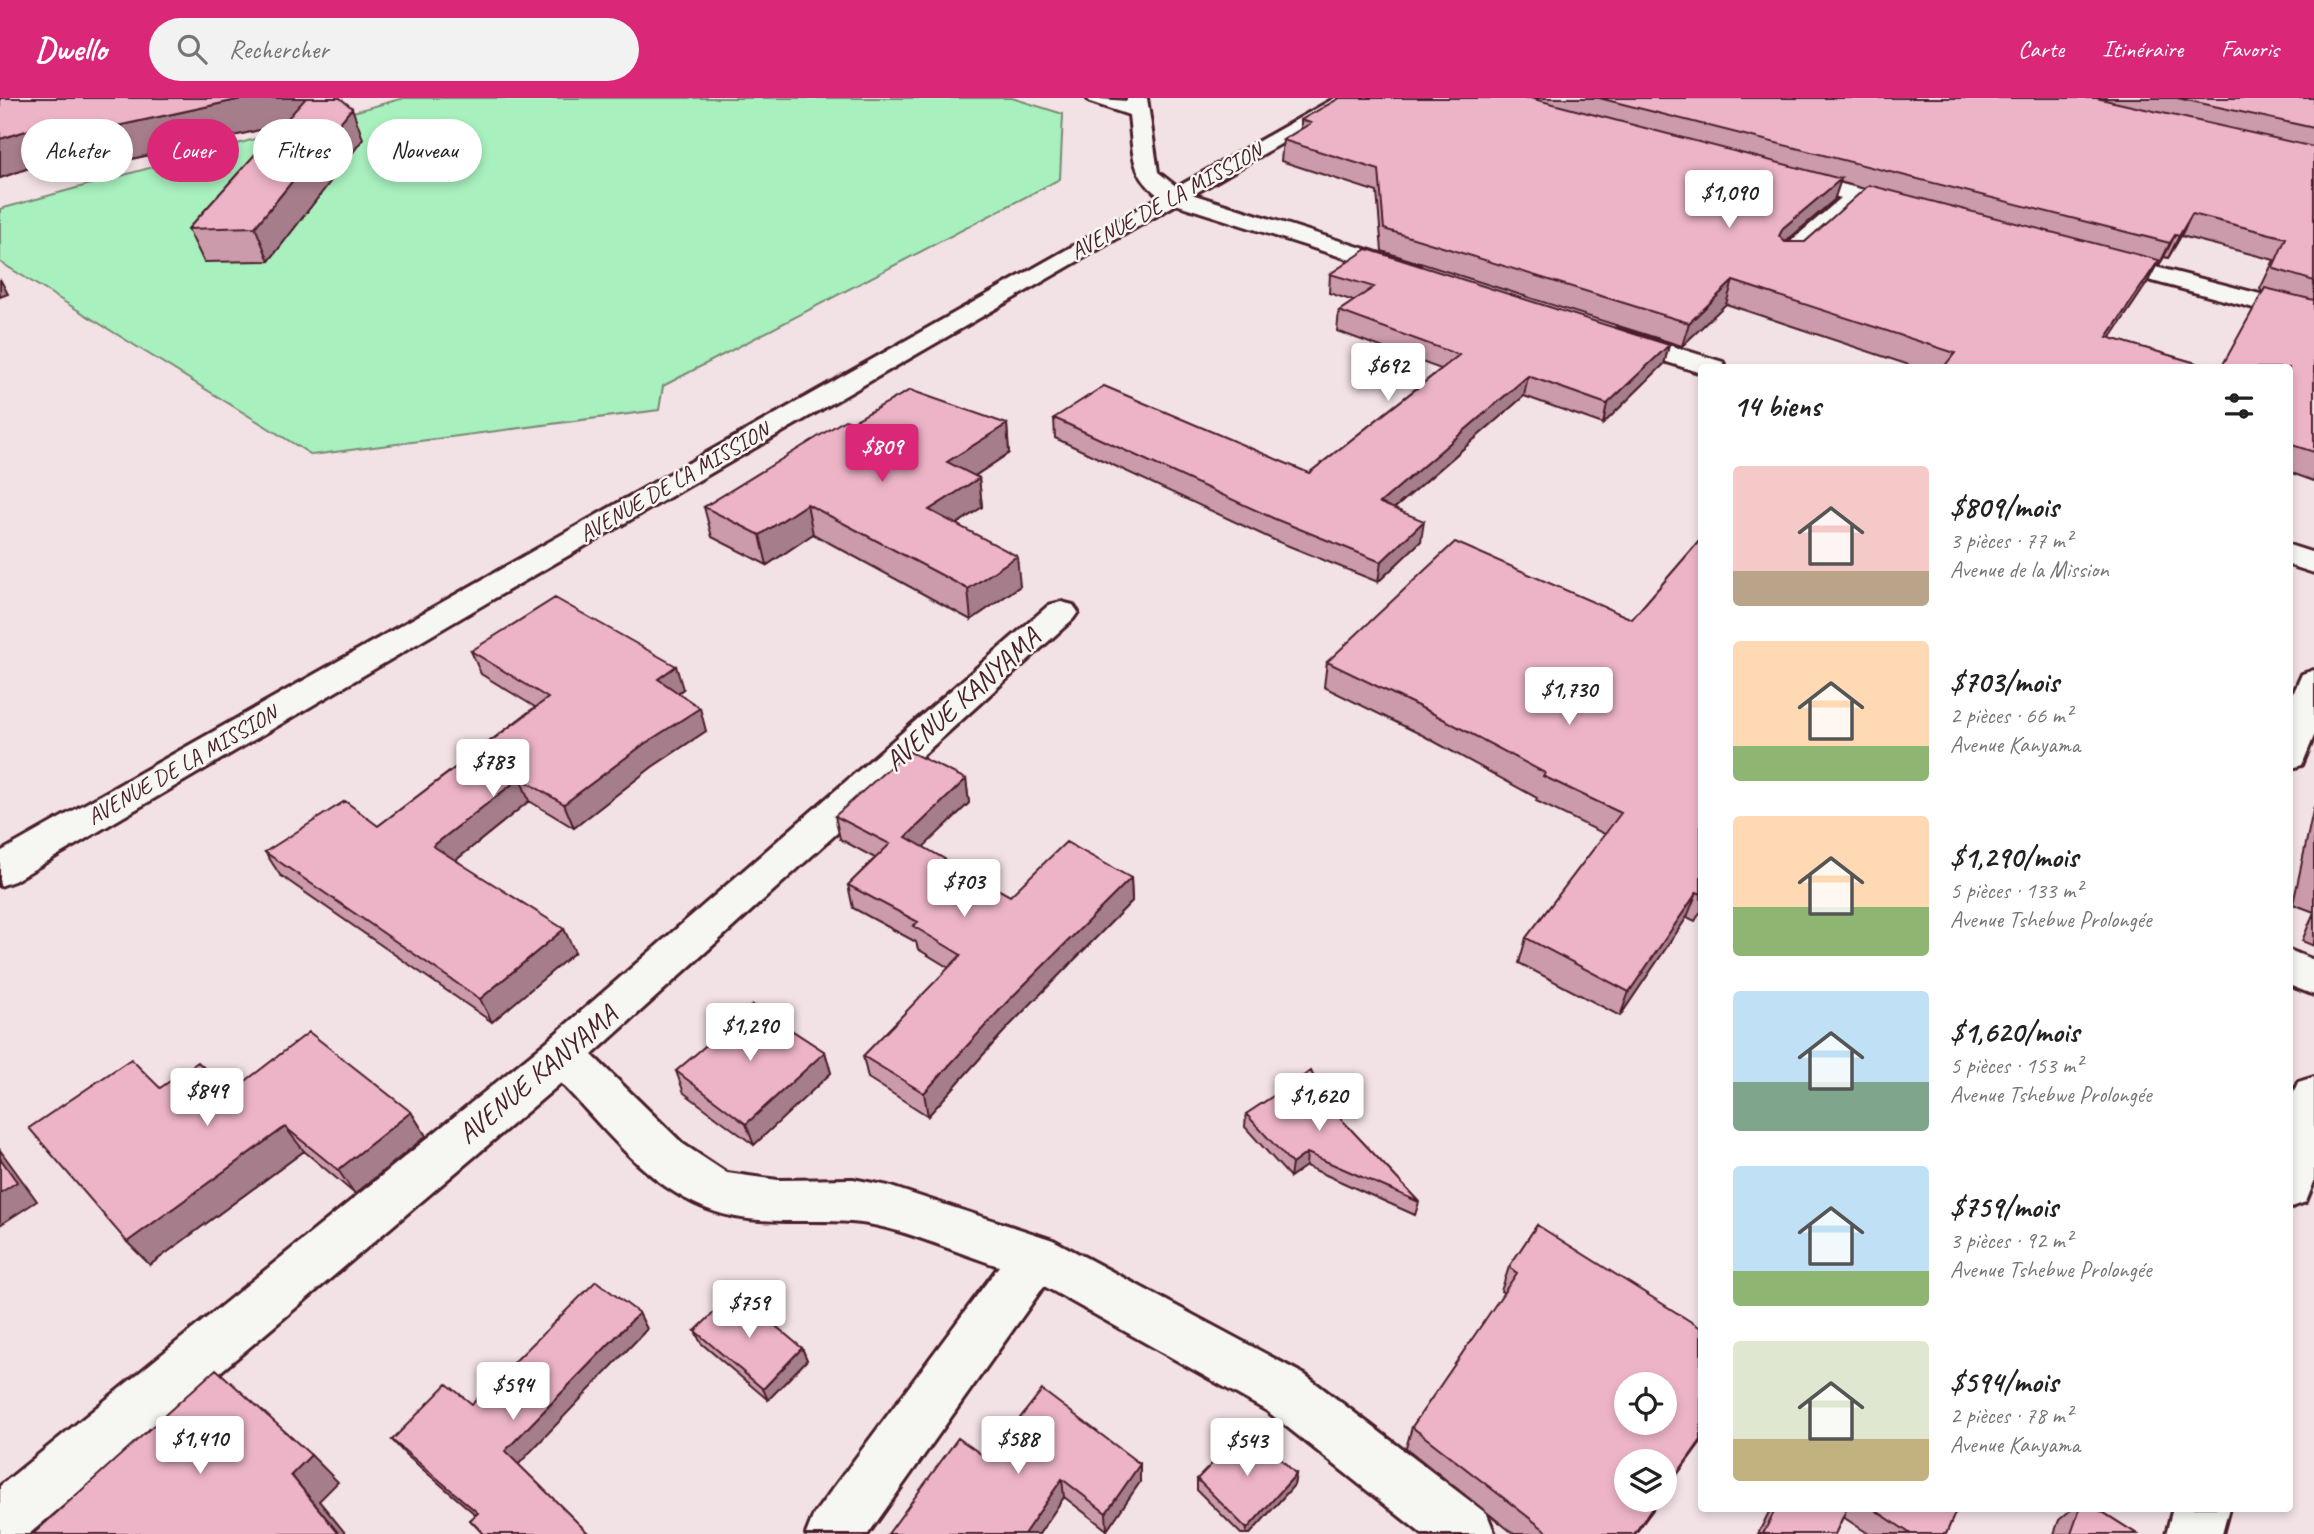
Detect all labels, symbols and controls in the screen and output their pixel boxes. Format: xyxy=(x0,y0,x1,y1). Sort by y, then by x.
search box xyxy=(149,18,639,81)
text: Dwello xyxy=(35,28,107,70)
icon: search xyxy=(173,30,211,68)
text: Rechercher xyxy=(229,33,329,66)
text: Carte xyxy=(2018,34,2064,64)
text: Itinéraire xyxy=(2102,34,2183,64)
text: Favoris xyxy=(2221,34,2279,64)
chip: Acheter xyxy=(21,119,133,182)
chip: Louer xyxy=(147,119,239,182)
chip: Filtres xyxy=(253,119,353,182)
chip: Nouveau xyxy=(367,119,482,182)
street label: AVENUE DE LA MISSION xyxy=(1065,135,1270,266)
pin: $1,090 xyxy=(1672,170,1786,230)
text: $1,090 xyxy=(1701,178,1757,207)
pin: $692 xyxy=(1347,344,1429,403)
text: $692 xyxy=(1367,351,1409,380)
text: 14 biens xyxy=(1733,387,1821,425)
icon: filters xyxy=(2220,387,2258,425)
street label: AVENUE DE LA MISSION xyxy=(574,414,777,548)
pin: $809 xyxy=(841,424,923,484)
text: $809 xyxy=(861,432,903,461)
text: $809/mois xyxy=(1950,488,2058,526)
icon: home xyxy=(1789,494,1873,578)
text: 3 pièces · 77 m² xyxy=(1950,526,2072,555)
text: Avenue de la Mission xyxy=(1950,555,2109,584)
street label: AVENUE KANYAMA xyxy=(877,619,1049,778)
text: $703/mois xyxy=(1950,663,2059,701)
pin: $1,730 xyxy=(1512,668,1626,727)
icon: home xyxy=(1789,669,1873,753)
text: $1,730 xyxy=(1541,675,1597,704)
street label: AVENUE DE LA MISSION xyxy=(82,697,285,831)
text: 2 pièces · 66 m² xyxy=(1950,701,2072,730)
text: Avenue Kanyama xyxy=(1950,730,2080,759)
pin: $783 xyxy=(452,740,534,799)
text: $783 xyxy=(472,747,514,776)
text: $1,290/mois xyxy=(1950,838,2078,876)
icon: home xyxy=(1789,844,1873,928)
pin: $703 xyxy=(923,860,1005,919)
text: $703 xyxy=(943,867,985,896)
text: 5 pièces · 133 m² xyxy=(1950,876,2082,905)
text: Avenue Tshebwe Prolongée xyxy=(1950,905,2152,934)
street label: AVENUE KANYAMA xyxy=(450,996,625,1151)
pin: $1,290 xyxy=(693,1004,807,1063)
text: $1,290 xyxy=(722,1011,778,1040)
text: $1,620/mois xyxy=(1950,1013,2079,1051)
icon: home xyxy=(1789,1019,1873,1103)
text: 5 pièces · 153 m² xyxy=(1950,1051,2082,1080)
pin: $849 xyxy=(166,1068,248,1128)
pin: $1,620 xyxy=(1262,1074,1376,1133)
text: $849 xyxy=(186,1076,228,1105)
text: Avenue Tshebwe Prolongée xyxy=(1950,1080,2152,1109)
text: $1,620 xyxy=(1291,1081,1347,1110)
text: $759/mois xyxy=(1950,1188,2058,1226)
icon: home xyxy=(1789,1194,1873,1278)
text: 3 pièces · 92 m² xyxy=(1950,1226,2072,1255)
text: Avenue Tshebwe Prolongée xyxy=(1950,1255,2152,1284)
pin: $759 xyxy=(708,1280,790,1340)
text: $759 xyxy=(729,1288,769,1317)
pin: $594 xyxy=(472,1362,554,1422)
text: $594/mois xyxy=(1950,1363,2058,1401)
icon: home xyxy=(1789,1369,1873,1453)
text: $594 xyxy=(493,1370,533,1399)
map controls xyxy=(1614,1372,1677,1512)
button: locate xyxy=(1614,1372,1677,1435)
text: 2 pièces · 78 m² xyxy=(1950,1401,2072,1430)
pin: $1,410 xyxy=(143,1416,257,1476)
pin: $588 xyxy=(977,1416,1059,1476)
pin: $543 xyxy=(1206,1418,1288,1478)
text: $1,410 xyxy=(172,1424,228,1453)
text: $588 xyxy=(997,1424,1039,1453)
text: $543 xyxy=(1226,1426,1268,1455)
text: Avenue Kanyama xyxy=(1950,1430,2080,1459)
button: layers xyxy=(1614,1449,1677,1512)

